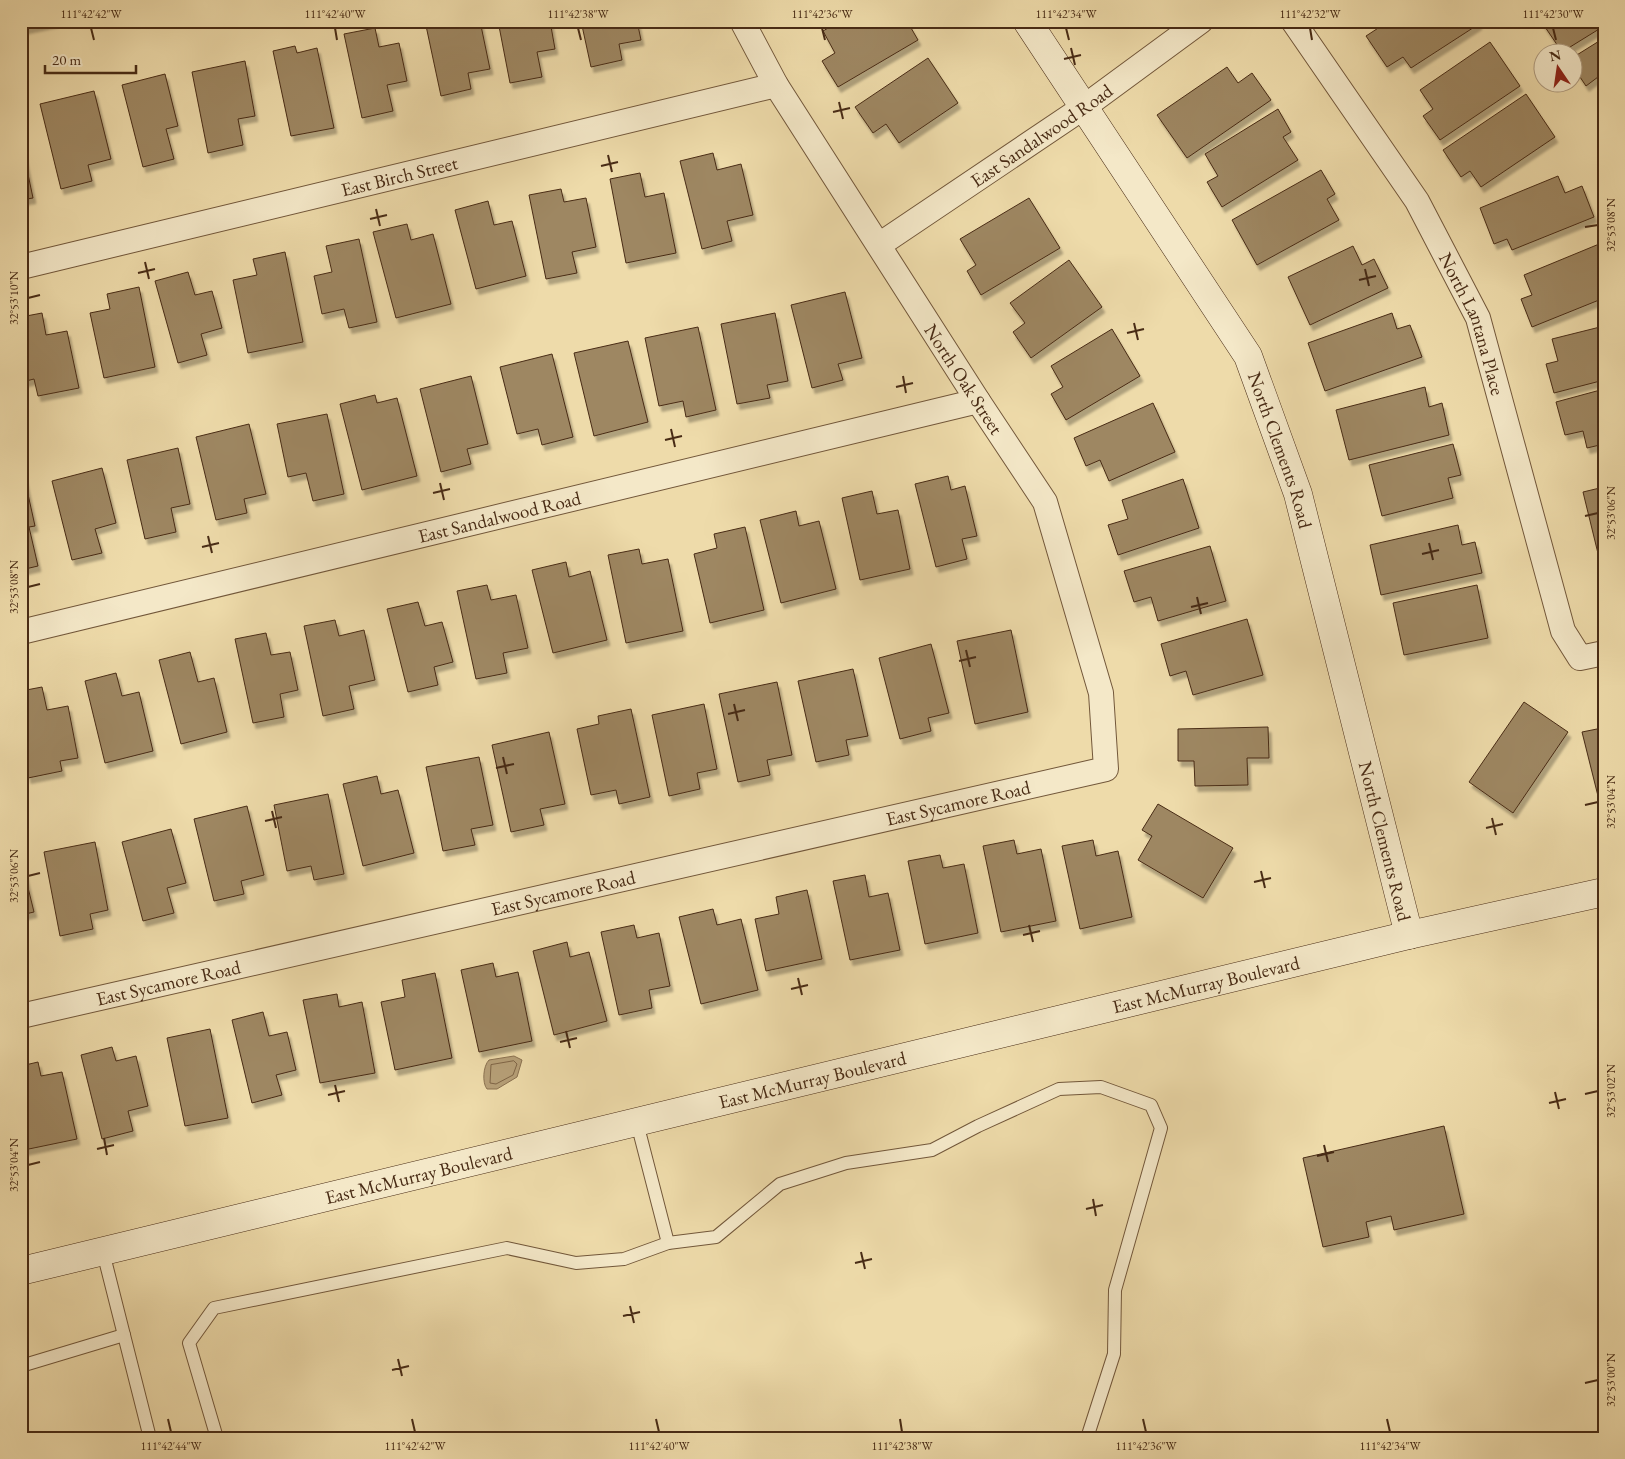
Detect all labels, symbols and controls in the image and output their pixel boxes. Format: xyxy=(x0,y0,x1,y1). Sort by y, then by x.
text: 111°42'42"W xyxy=(60,6,123,22)
text: 111°42'40"W xyxy=(304,6,367,22)
text: 111°42'38"W xyxy=(547,6,610,22)
text: 111°42'36"W xyxy=(791,6,854,22)
text: 111°42'34"W xyxy=(1035,6,1098,22)
text: 111°42'32"W xyxy=(1279,6,1342,22)
text: 111°42'30"W xyxy=(1522,6,1585,22)
scale bar xyxy=(45,42,136,74)
north arrow xyxy=(1532,42,1582,92)
text: N xyxy=(1548,45,1563,65)
text: 20 m xyxy=(52,50,81,69)
street label: East Sandalwood Road xyxy=(966,78,1118,193)
street label: East Birch Street xyxy=(338,150,460,202)
text: 32°53'08"N xyxy=(1603,198,1619,252)
street label: North Lantana Place xyxy=(1433,248,1510,398)
text: 32°53'10"N xyxy=(6,271,22,325)
street label: North Oak Street xyxy=(919,319,1009,439)
street label: North Clements Road xyxy=(1242,369,1318,531)
street label: East Sandalwood Road xyxy=(415,485,584,549)
text: 32°53'06"N xyxy=(1603,486,1619,540)
text: 32°53'08"N xyxy=(6,560,22,614)
street label: North Clements Road xyxy=(1353,759,1417,924)
street label: East Sycamore Road xyxy=(884,775,1033,832)
text: 32°53'04"N xyxy=(1603,775,1619,829)
text: 32°53'06"N xyxy=(6,849,22,903)
street label: East Sycamore Road xyxy=(489,864,638,922)
street label: East McMurray Boulevard xyxy=(1110,950,1302,1019)
street label: East Sycamore Road xyxy=(94,954,243,1011)
street label: East McMurray Boulevard xyxy=(716,1045,909,1115)
text: 32°53'02"N xyxy=(1603,1064,1619,1118)
text: 32°53'04"N xyxy=(6,1138,22,1192)
street label: East McMurray Boulevard xyxy=(322,1140,515,1210)
text: 32°53'00"N xyxy=(1603,1353,1619,1407)
text: 111°42'44"W xyxy=(140,1438,203,1454)
text: 111°42'42"W xyxy=(384,1438,447,1454)
text: 111°42'40"W xyxy=(628,1438,691,1454)
text: 111°42'38"W xyxy=(871,1438,934,1454)
text: 111°42'36"W xyxy=(1115,1438,1178,1454)
text: 111°42'34"W xyxy=(1359,1438,1422,1454)

